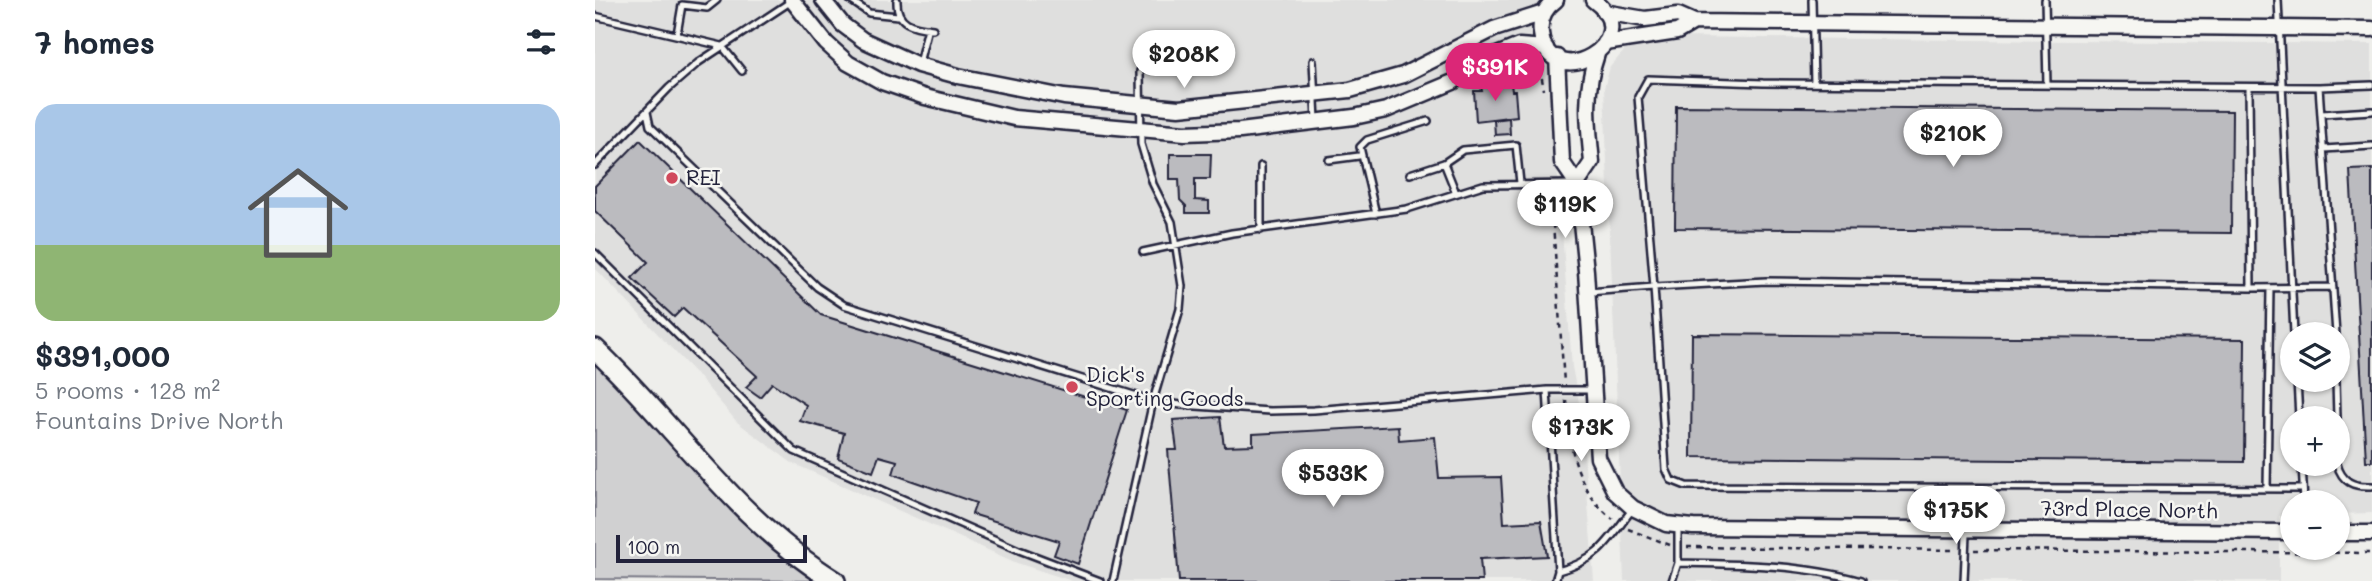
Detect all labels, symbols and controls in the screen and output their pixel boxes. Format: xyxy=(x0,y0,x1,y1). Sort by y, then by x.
text: 7 homes xyxy=(35,22,155,62)
icon: filters xyxy=(522,23,560,61)
pin: $208K xyxy=(1135,31,1233,90)
text: $208K xyxy=(1148,38,1220,68)
pin: $391K xyxy=(1446,43,1544,103)
text: $391K xyxy=(1461,51,1529,81)
pin: $210K xyxy=(1904,110,2002,169)
text: $210K xyxy=(1919,117,1987,147)
icon: home xyxy=(235,150,361,276)
place label: REI xyxy=(686,163,721,190)
marker: REI xyxy=(664,170,680,186)
pin: $119K xyxy=(1516,180,1614,240)
text: $119K xyxy=(1533,188,1597,218)
map controls xyxy=(2280,322,2350,560)
button: layers xyxy=(2280,322,2350,392)
text: $391,000 xyxy=(35,335,170,375)
place label: Dick's Sporting Goods xyxy=(1086,360,1244,411)
text: 5 rooms · 128 m² xyxy=(35,375,220,405)
marker: Dick's Sporting Goods xyxy=(1064,379,1080,395)
pin: $173K xyxy=(1532,404,1630,463)
text: Fountains Drive North xyxy=(35,405,283,435)
button: + xyxy=(2280,406,2350,476)
text: $173K xyxy=(1548,411,1614,441)
pin: $533K xyxy=(1284,449,1382,509)
text: $533K xyxy=(1298,457,1368,487)
pin: $175K xyxy=(1907,486,2005,546)
button: − xyxy=(2280,490,2350,560)
street label: 73rd Place North xyxy=(2040,493,2218,524)
text: $175K xyxy=(1923,494,1989,524)
scale bar xyxy=(616,532,807,564)
text: 100 m xyxy=(627,534,680,559)

